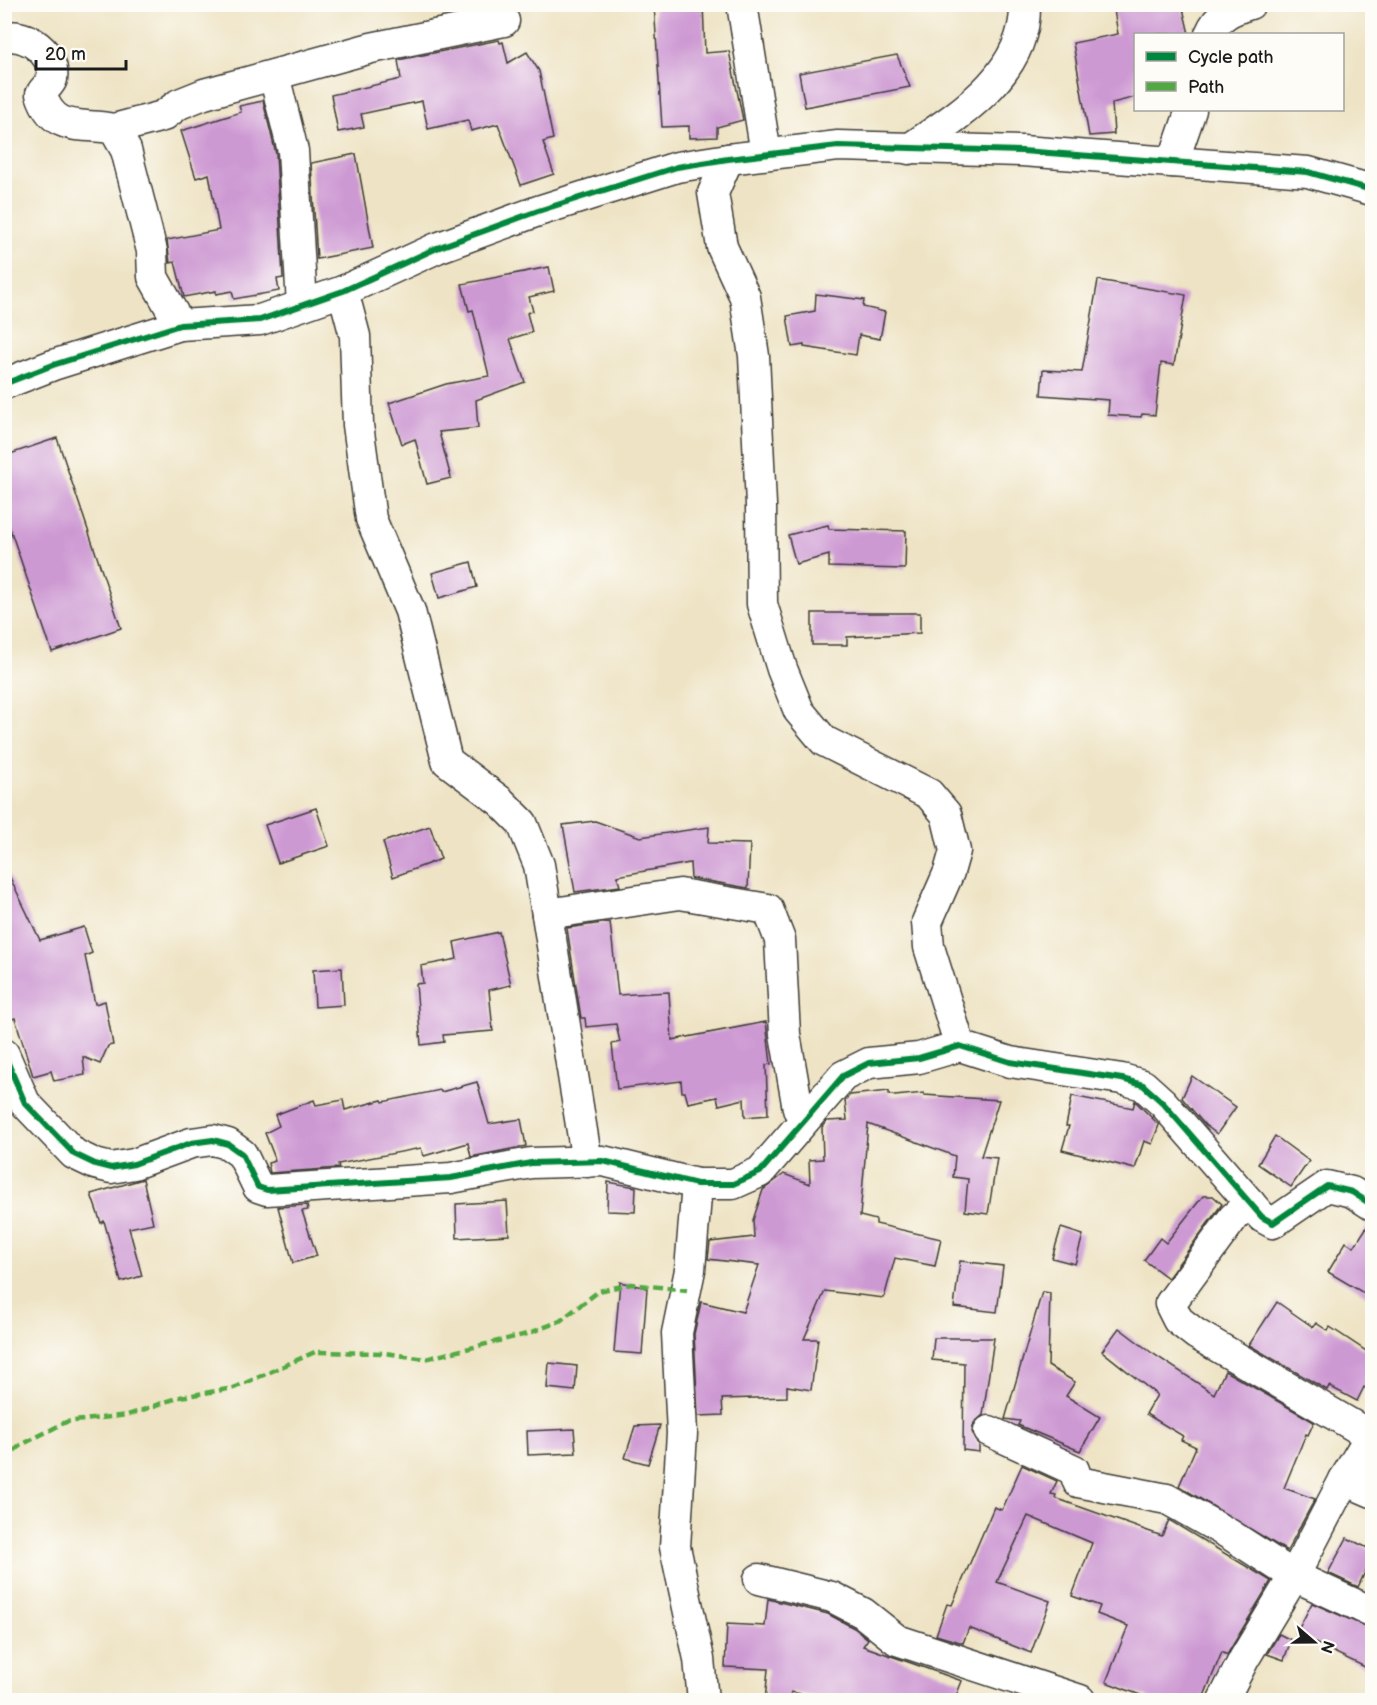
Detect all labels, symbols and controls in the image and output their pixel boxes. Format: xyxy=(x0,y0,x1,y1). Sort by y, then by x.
scale bar xyxy=(36,33,126,71)
legend xyxy=(1134,33,1344,111)
text: 20 m xyxy=(45,44,86,65)
text: Cycle path xyxy=(1188,47,1274,68)
text: Path xyxy=(1188,77,1224,98)
north arrow xyxy=(1284,1612,1344,1672)
text: N xyxy=(1316,1638,1338,1656)

